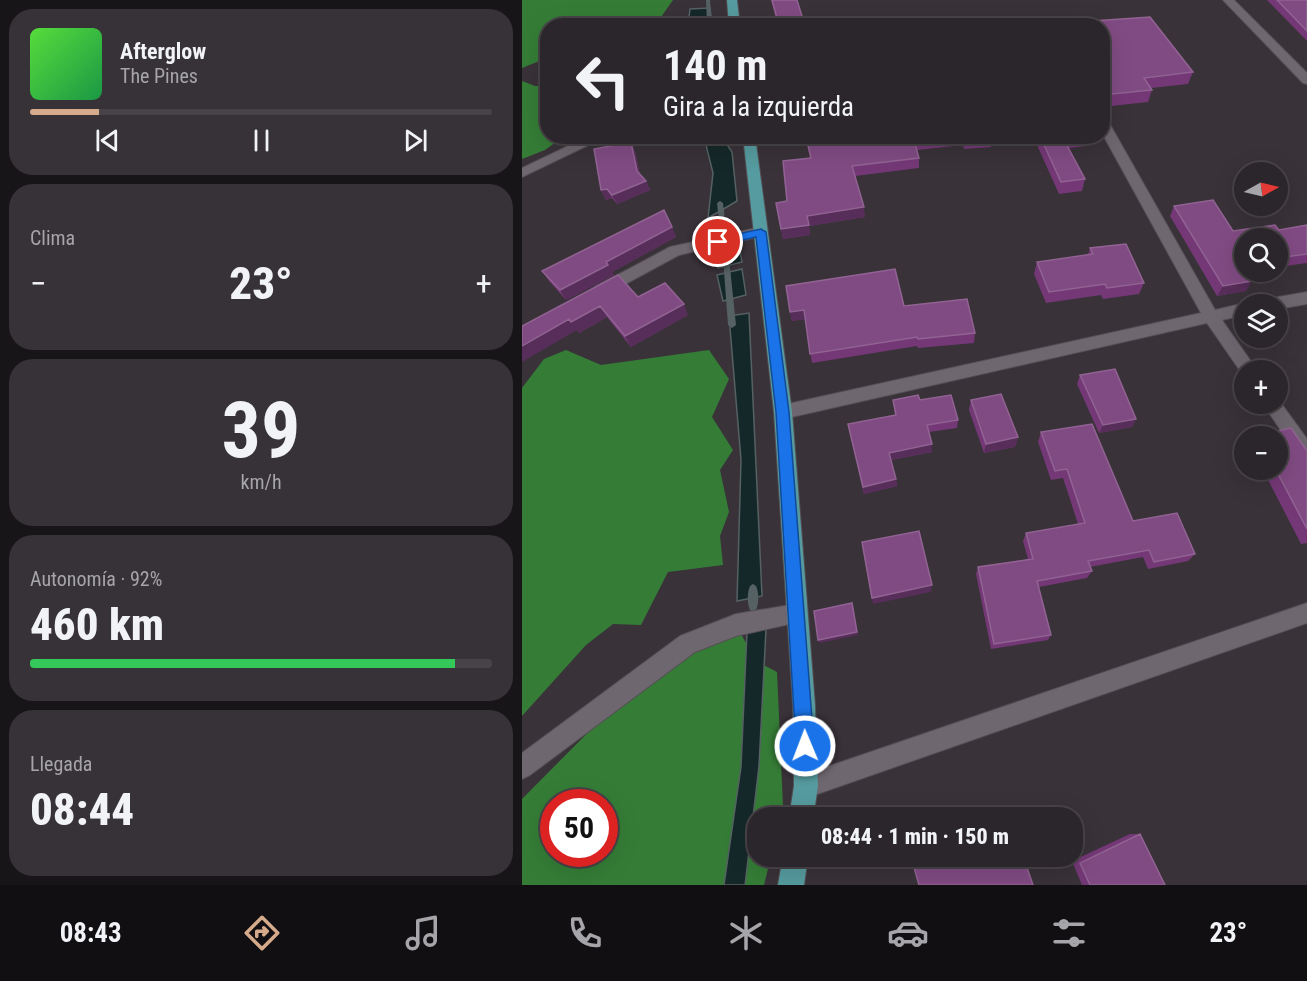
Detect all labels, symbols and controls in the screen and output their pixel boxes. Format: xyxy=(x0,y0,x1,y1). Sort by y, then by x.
text: Afterglow xyxy=(120,39,206,64)
text: 140 m xyxy=(663,41,768,90)
icon: left xyxy=(564,42,642,120)
text: The Pines xyxy=(120,64,198,88)
text: Gira a la izquierda xyxy=(663,91,854,123)
icon: previous xyxy=(91,124,124,157)
icon: pause xyxy=(245,124,278,157)
icon: next xyxy=(399,124,432,157)
north arrow xyxy=(1234,162,1288,216)
map controls xyxy=(1234,162,1288,480)
pin xyxy=(692,216,743,267)
icon: arrive xyxy=(701,225,734,258)
text: Clima xyxy=(30,226,75,250)
button: search xyxy=(1234,228,1288,282)
text: 23° xyxy=(229,257,293,310)
text: − xyxy=(30,264,47,303)
text: + xyxy=(476,264,492,303)
button: layers xyxy=(1234,294,1288,348)
button: + xyxy=(1234,360,1288,414)
text: 39 xyxy=(222,385,300,476)
button: − xyxy=(1234,426,1288,480)
text: km/h xyxy=(240,470,282,494)
text: Autonomía · 92% xyxy=(30,567,162,591)
text: 460 km xyxy=(30,598,164,651)
position arrow xyxy=(773,714,837,778)
text: Llegada xyxy=(30,752,92,776)
text: 08:44 xyxy=(30,783,134,836)
speed limit sign: 50 xyxy=(540,789,618,867)
text: 08:44 · 1 min · 150 m xyxy=(821,824,1009,849)
icon: directions xyxy=(241,912,283,954)
icon: music xyxy=(402,912,444,954)
icon: phone xyxy=(564,912,606,954)
icon: climate xyxy=(725,912,767,954)
icon: car xyxy=(887,912,929,954)
icon: filters xyxy=(1048,912,1090,954)
text: 08:43 xyxy=(60,917,122,949)
text: 23° xyxy=(1209,917,1247,949)

